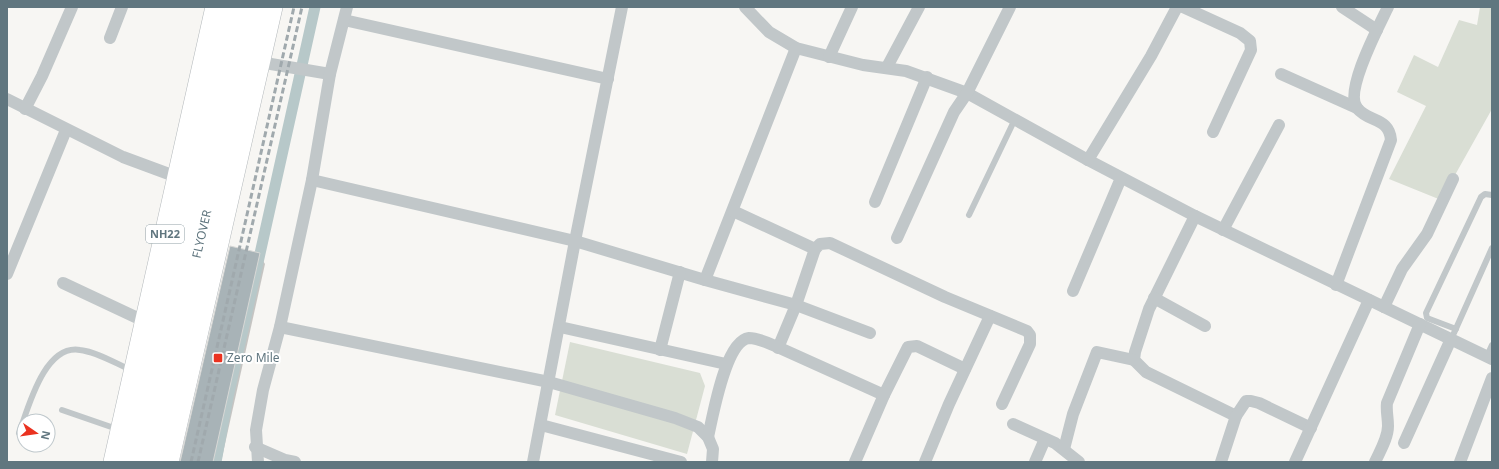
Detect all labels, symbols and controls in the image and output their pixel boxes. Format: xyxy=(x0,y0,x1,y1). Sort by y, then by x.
street label: FLYOVER xyxy=(188,207,215,260)
road number: NH22 xyxy=(146,225,184,243)
place label: Zero Mile xyxy=(227,349,280,366)
marker: Zero Mile xyxy=(212,352,224,364)
north arrow xyxy=(16,413,56,453)
text: N xyxy=(38,429,55,441)

